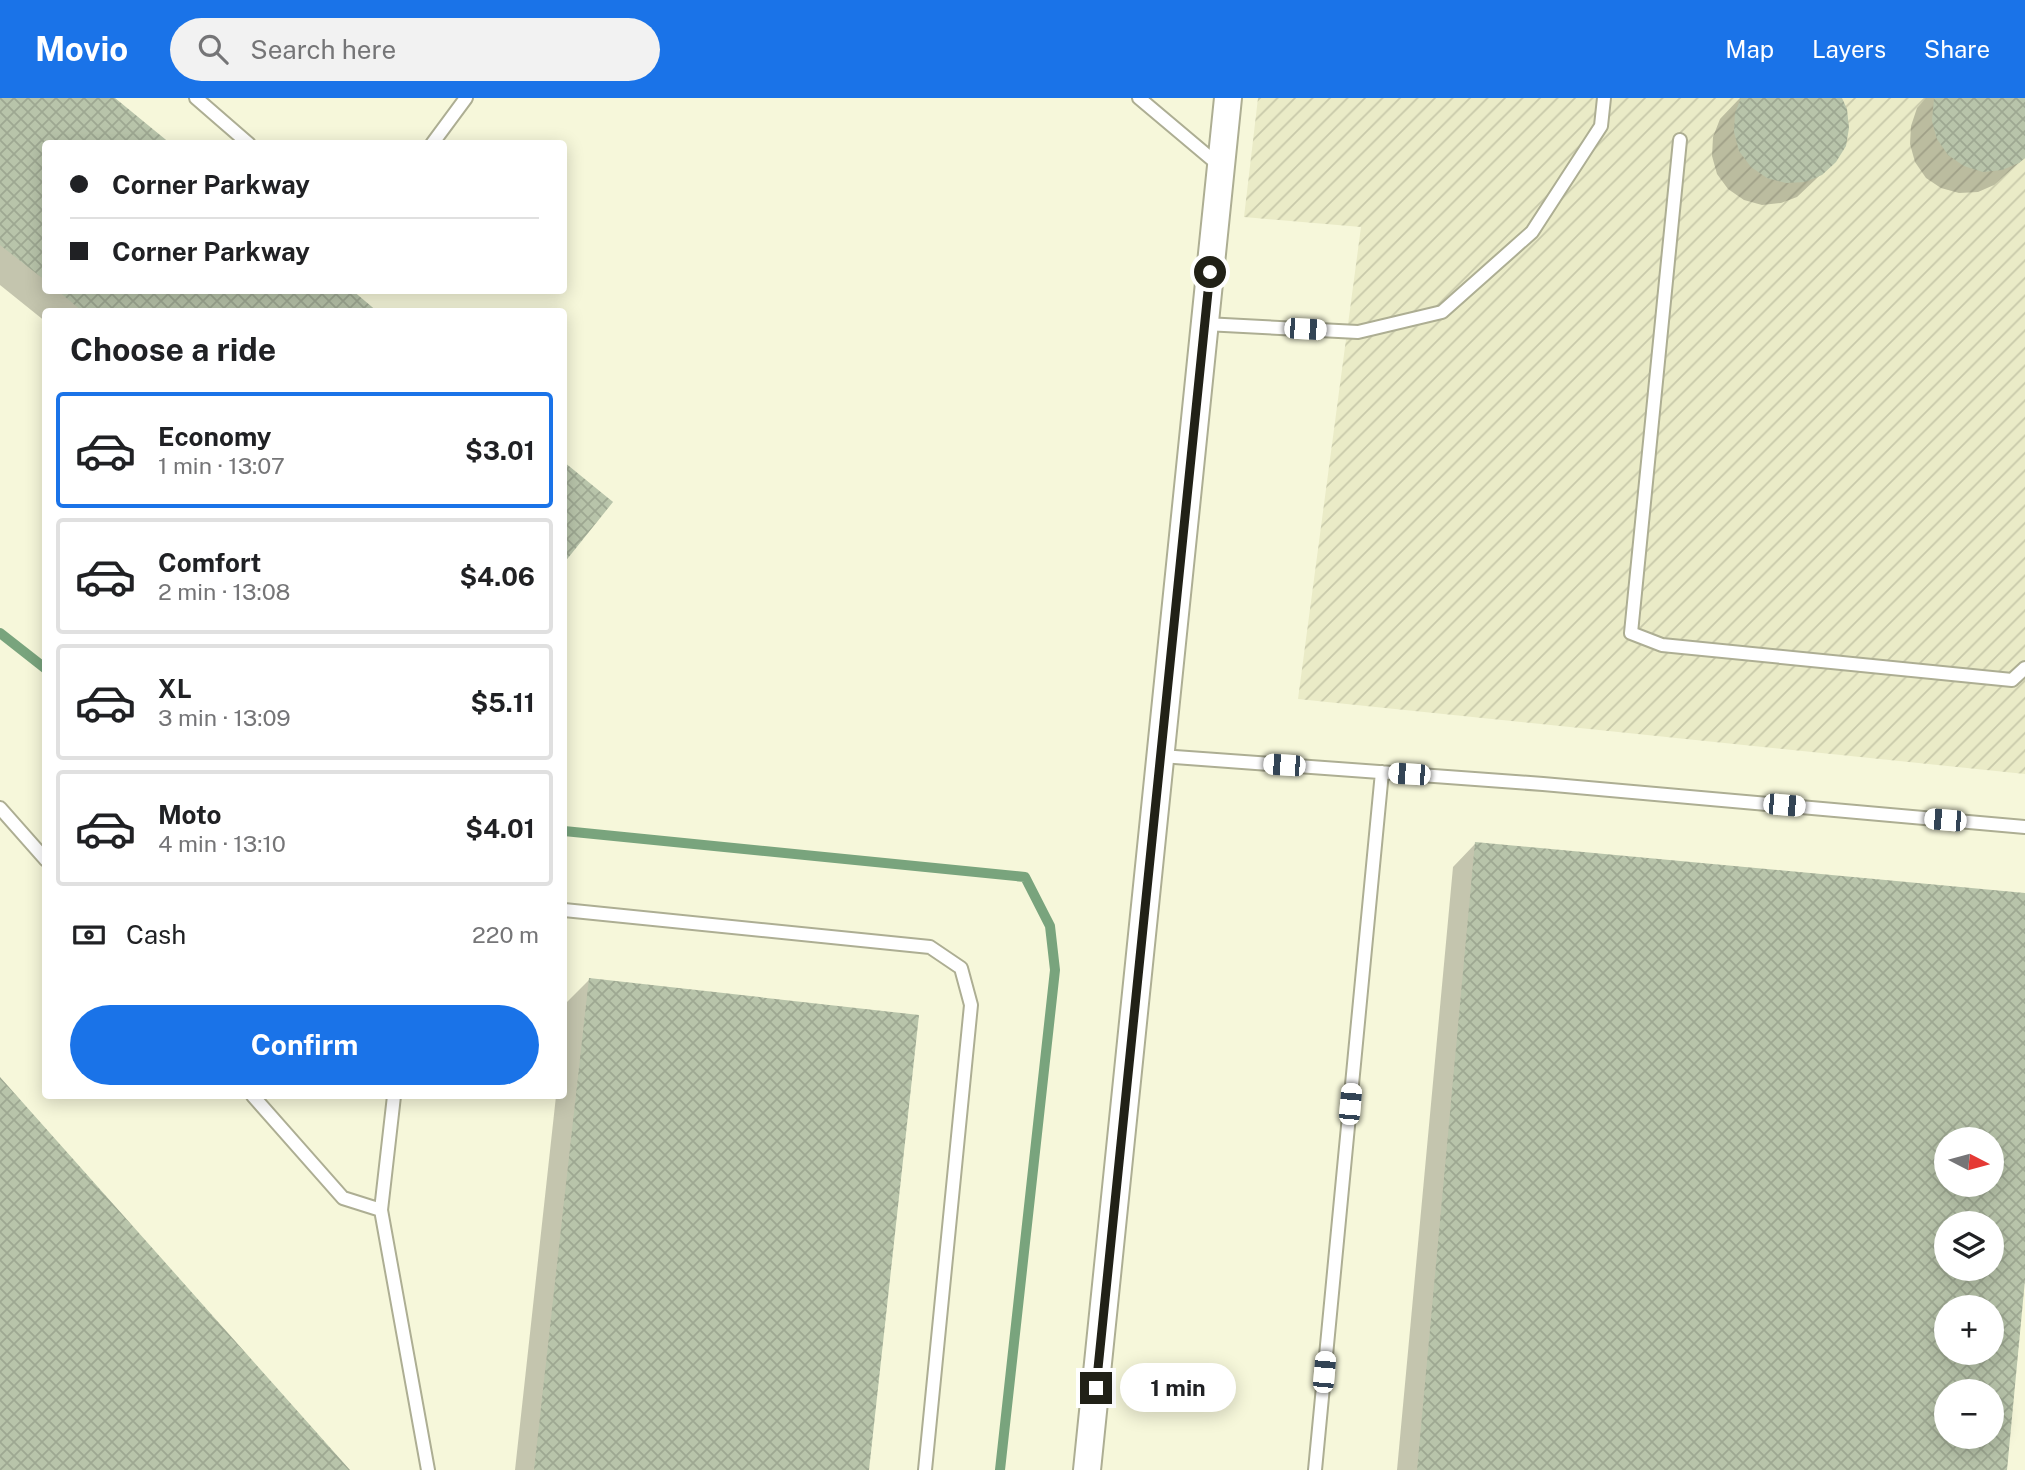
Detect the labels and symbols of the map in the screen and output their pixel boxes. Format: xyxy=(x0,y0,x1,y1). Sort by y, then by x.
route start xyxy=(1194,256,1226,288)
car xyxy=(1284,317,1327,341)
car xyxy=(1263,753,1306,777)
car xyxy=(1388,762,1431,786)
car xyxy=(1763,793,1806,817)
car xyxy=(1924,808,1967,832)
car xyxy=(1338,1082,1363,1126)
north arrow xyxy=(1934,1127,2004,1197)
car xyxy=(1312,1350,1337,1394)
callout: 1 min xyxy=(1120,1364,1236,1412)
route end xyxy=(1080,1372,1112,1404)

